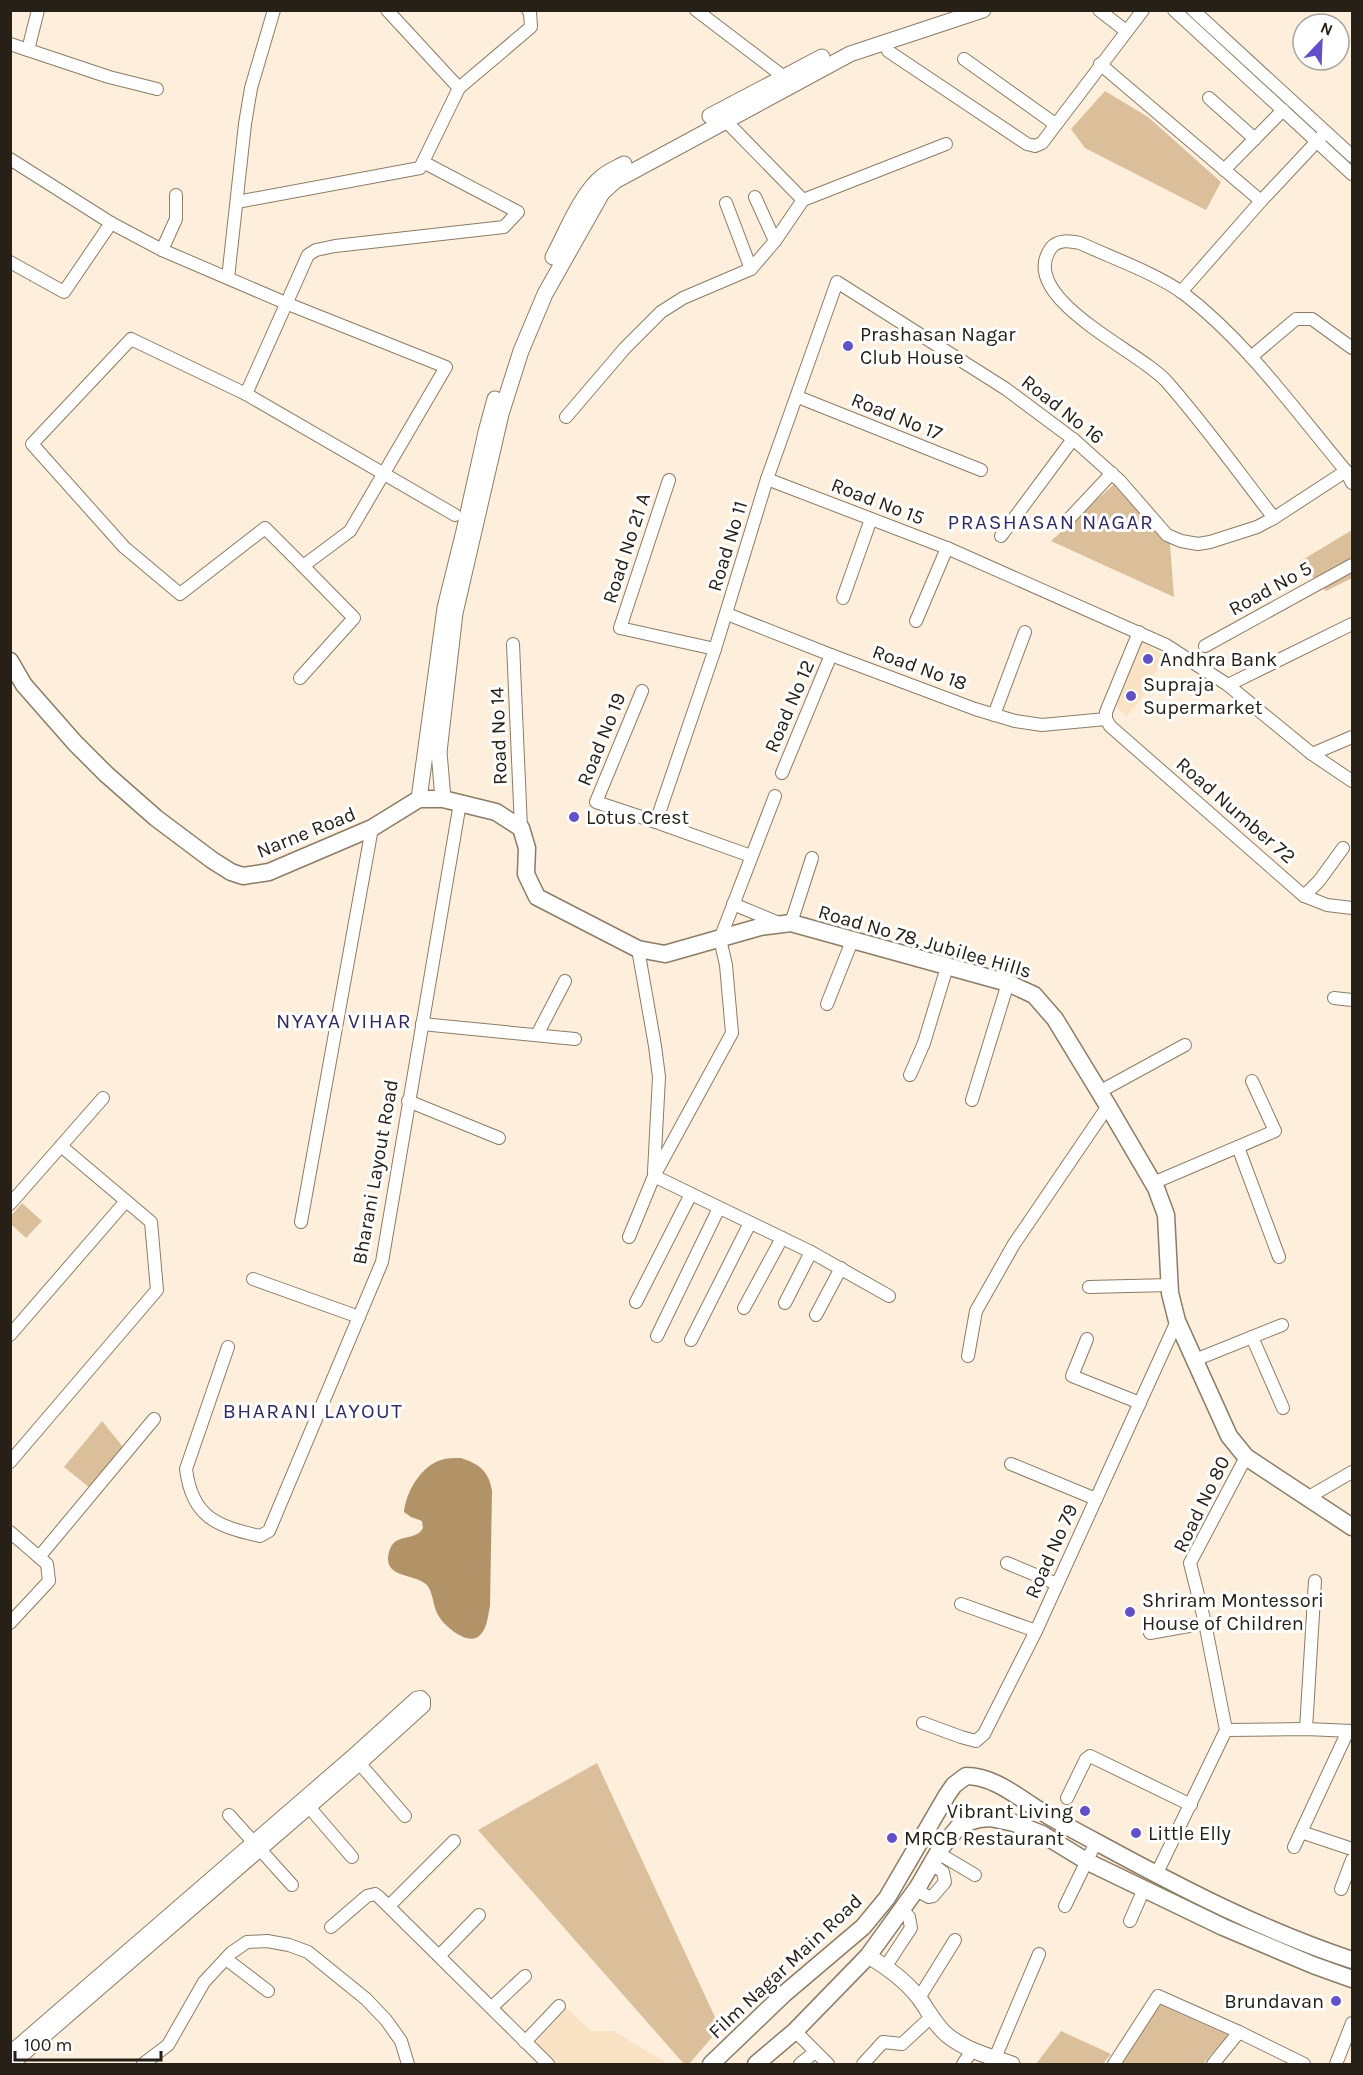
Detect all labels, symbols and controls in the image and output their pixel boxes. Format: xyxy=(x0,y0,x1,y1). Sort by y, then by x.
north arrow xyxy=(1291,12,1351,72)
text: N xyxy=(1318,18,1336,40)
place label: Prashasan Nagar Club House xyxy=(860,323,1016,369)
marker: Prashasan Nagar Club House xyxy=(841,339,855,353)
street label: Road No 16 xyxy=(1017,370,1108,449)
street label: Road No 17 xyxy=(848,388,946,445)
street label: Road No 15 xyxy=(828,473,928,530)
street label: Road No 21 A xyxy=(598,490,655,606)
street label: Road No 11 xyxy=(703,498,752,594)
district label: PRASHASAN NAGAR xyxy=(948,510,1154,534)
street label: Road No 5 xyxy=(1225,556,1316,621)
street label: Road No 18 xyxy=(869,640,970,695)
place label: Andhra Bank xyxy=(1160,648,1277,671)
marker: Andhra Bank xyxy=(1141,652,1155,666)
street label: Road No 12 xyxy=(760,656,819,756)
place label: Supraja Supermarket xyxy=(1143,673,1263,719)
street label: Road No 14 xyxy=(485,687,512,785)
street label: Road No 19 xyxy=(572,689,631,789)
marker: Supraja Supermarket xyxy=(1124,689,1138,703)
street label: Road Number 72 xyxy=(1171,752,1300,868)
street label: Narne Road xyxy=(253,802,359,863)
place label: Lotus Crest xyxy=(586,806,689,829)
marker: Lotus Crest xyxy=(567,810,581,824)
street label: Road No 78, Jubilee Hills xyxy=(816,900,1034,983)
district label: NYAYA VIHAR xyxy=(276,1009,412,1033)
street label: Bharani Layout Road xyxy=(348,1078,403,1266)
district label: BHARANI LAYOUT xyxy=(223,1399,403,1423)
street label: Road No 80 xyxy=(1168,1452,1235,1556)
street label: Road No 79 xyxy=(1020,1500,1083,1602)
place label: Shriram Montessori House of Children xyxy=(1142,1589,1324,1635)
marker: Shriram Montessori House of Children xyxy=(1123,1605,1137,1619)
place label: Vibrant Living xyxy=(947,1800,1073,1823)
marker: Vibrant Living xyxy=(1078,1804,1092,1818)
place label: Little Elly xyxy=(1148,1822,1231,1845)
marker: Little Elly xyxy=(1129,1826,1143,1840)
place label: MRCB Restaurant xyxy=(904,1827,1065,1850)
marker: MRCB Restaurant xyxy=(885,1831,899,1845)
street label: Film Nagar Main Road xyxy=(704,1889,867,2043)
place label: Brundavan xyxy=(1224,1990,1324,2013)
marker: Brundavan xyxy=(1329,1994,1343,2008)
scale bar xyxy=(15,2024,160,2062)
text: 100 m xyxy=(24,2034,72,2056)

